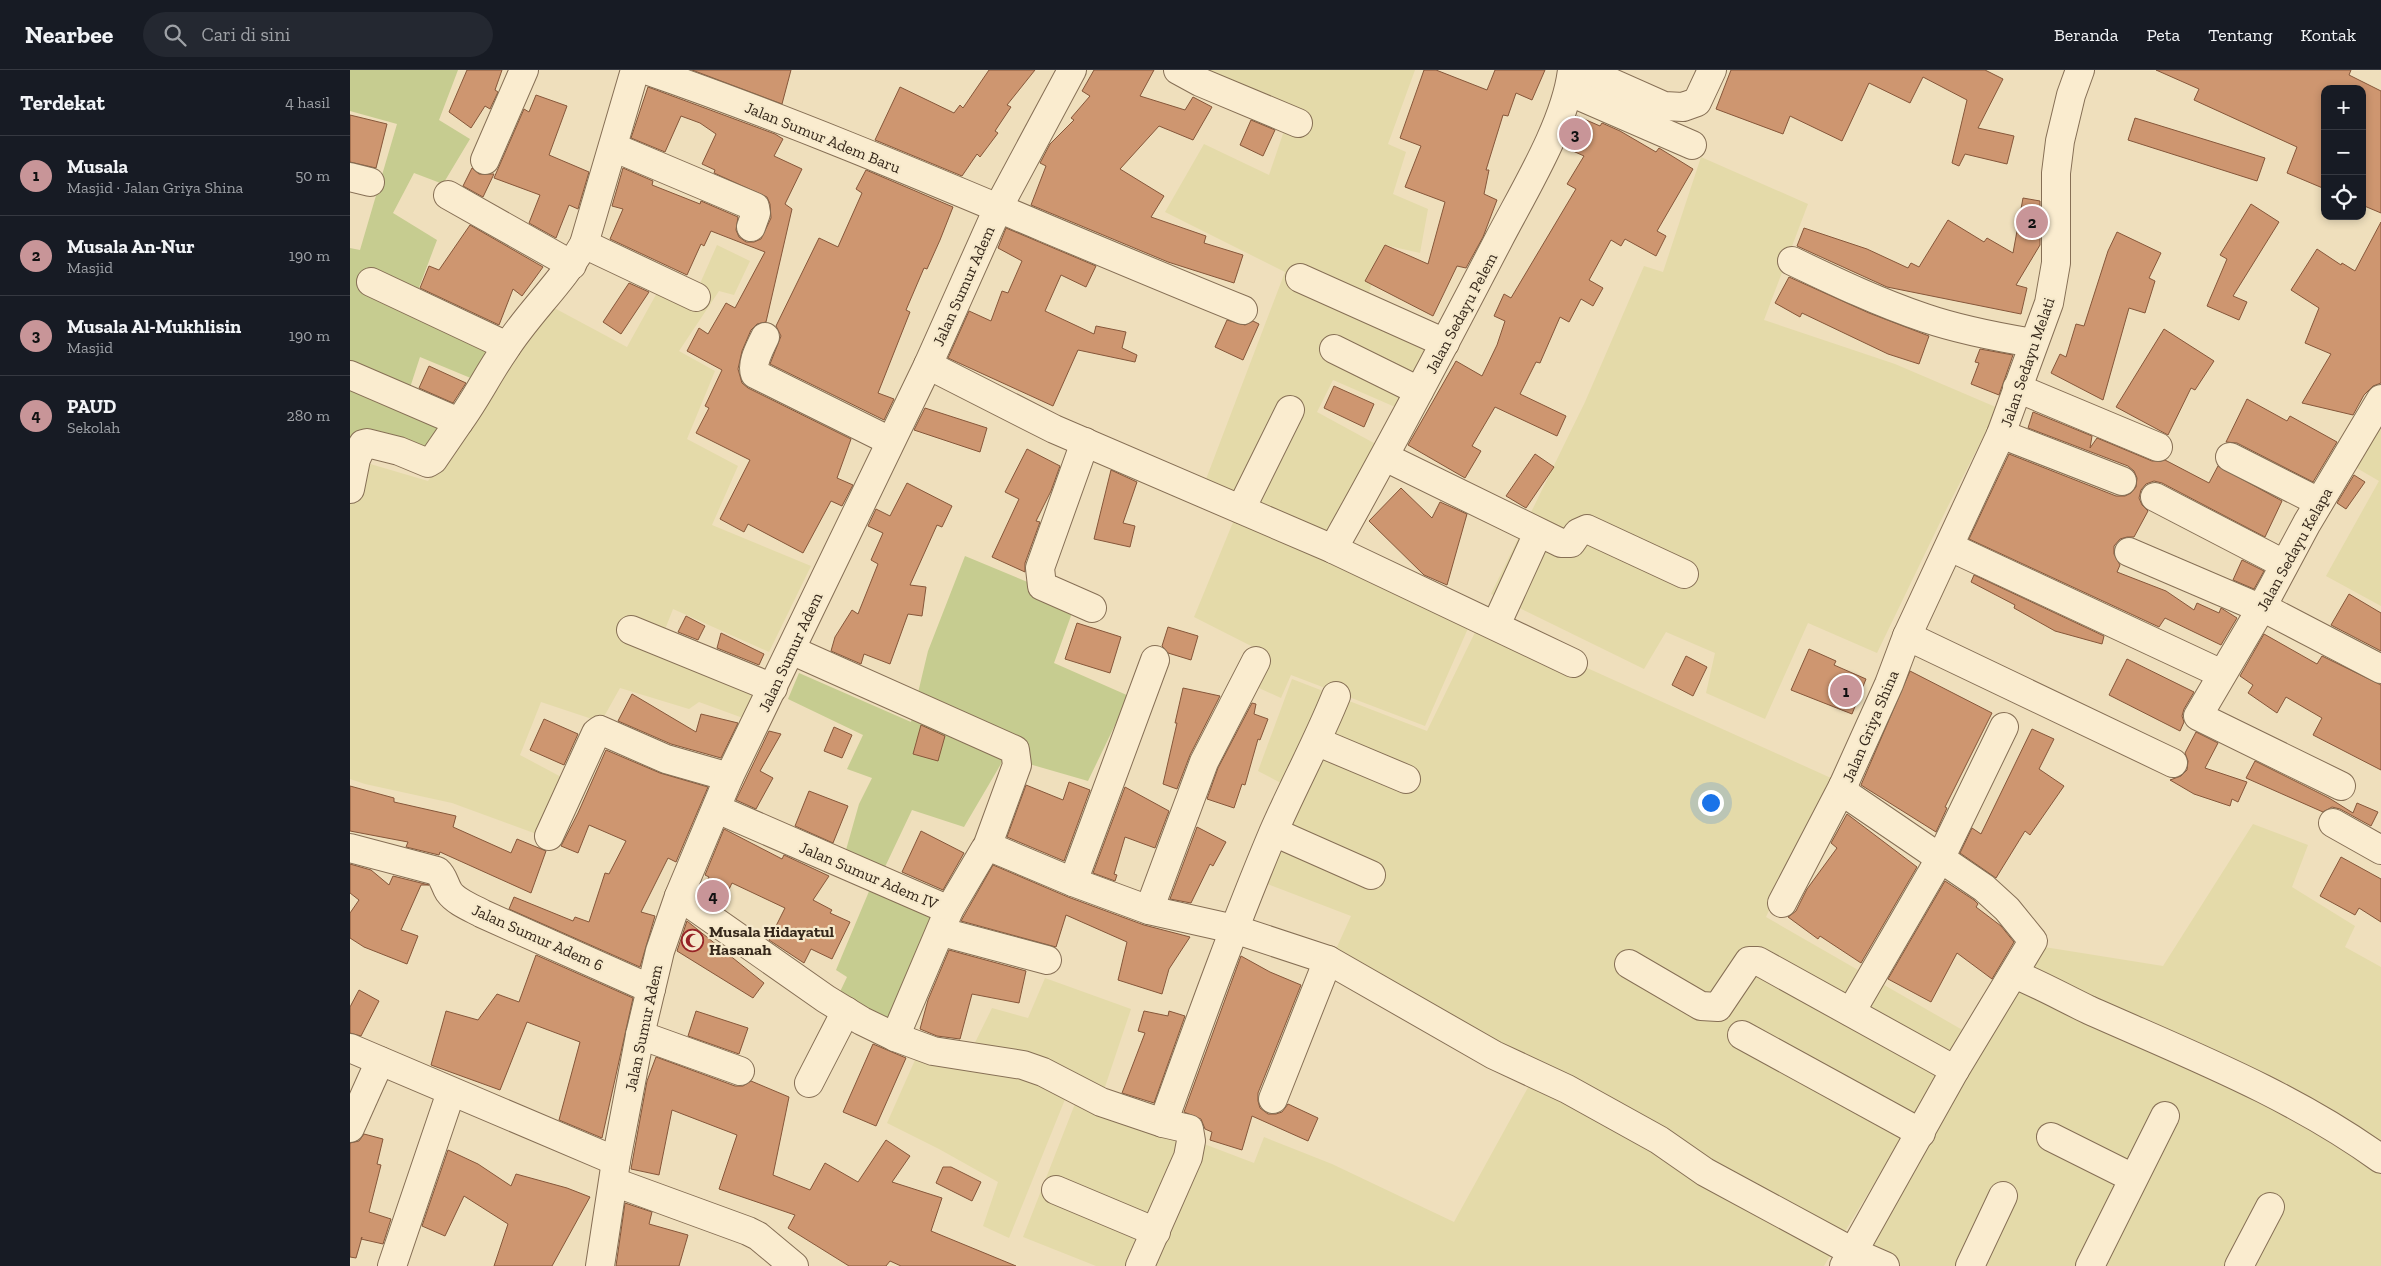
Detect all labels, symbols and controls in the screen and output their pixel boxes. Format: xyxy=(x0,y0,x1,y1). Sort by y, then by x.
search box xyxy=(143,12,493,57)
text: Nearbee xyxy=(25,20,113,49)
icon: search xyxy=(161,21,189,49)
text: Cari di sini xyxy=(201,23,290,46)
text: Beranda xyxy=(2054,24,2118,46)
text: Peta xyxy=(2146,24,2180,46)
text: Tentang xyxy=(2208,24,2273,46)
text: Kontak xyxy=(2301,24,2356,46)
map controls xyxy=(2321,85,2366,220)
button: + xyxy=(2321,85,2366,130)
text: Terdekat xyxy=(20,90,105,115)
text: 4 hasil xyxy=(285,93,330,112)
street label: Jalan Sumur Adem Baru xyxy=(742,98,903,177)
pin: 3 xyxy=(1559,115,1591,153)
button: − xyxy=(2321,130,2366,175)
text: Musala xyxy=(67,155,128,178)
text: 1 xyxy=(33,166,39,185)
text: 50 m xyxy=(295,166,330,185)
button: locate xyxy=(2321,175,2366,220)
text: Masjid · Jalan Griya Shina xyxy=(67,178,243,197)
pin: 2 xyxy=(2016,203,2048,241)
street label: Jalan Sumur Adem xyxy=(928,223,999,349)
text: Musala An-Nur xyxy=(67,235,195,258)
text: 2 xyxy=(32,246,40,265)
text: 190 m xyxy=(289,246,330,265)
street label: Jalan Sedayu Pelem xyxy=(1422,249,1501,377)
text: Masjid xyxy=(67,258,113,277)
street label: Jalan Sedayu Melati xyxy=(1996,294,2059,430)
text: Musala Al-Mukhlisin xyxy=(67,315,241,338)
text: 3 xyxy=(32,326,40,345)
text: 190 m xyxy=(289,326,330,345)
text: Masjid xyxy=(67,338,113,357)
text: PAUD xyxy=(67,395,116,418)
text: 4 xyxy=(31,406,41,425)
text: 280 m xyxy=(286,406,330,425)
text: Sekolah xyxy=(67,418,120,437)
street label: Jalan Sedayu Kelapa xyxy=(2253,484,2336,614)
street label: Jalan Sumur Adem xyxy=(754,589,827,715)
street label: Jalan Griya Shina xyxy=(1838,667,1903,785)
pin: 1 xyxy=(1830,672,1862,710)
your location xyxy=(1698,790,1724,816)
street label: Jalan Sumur Adem IV xyxy=(797,838,942,914)
pin: 4 xyxy=(697,877,729,915)
street label: Jalan Sumur Adem 6 xyxy=(469,900,606,975)
place label: Musala Hidayatul Hasanah xyxy=(709,922,835,959)
mosque icon: Musala Hidayatul Hasanah xyxy=(681,928,705,952)
street label: Jalan Sumur Adem xyxy=(621,963,666,1093)

